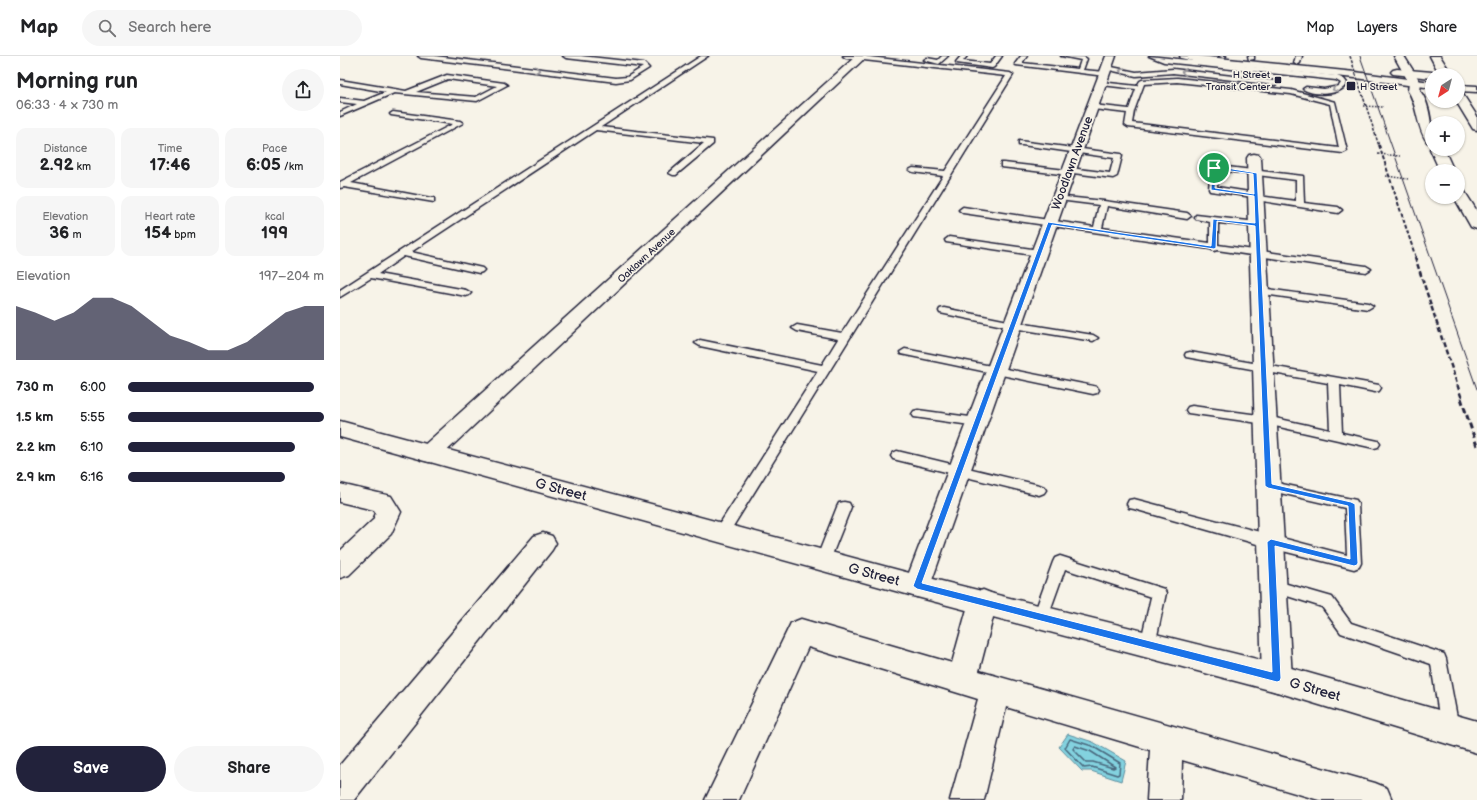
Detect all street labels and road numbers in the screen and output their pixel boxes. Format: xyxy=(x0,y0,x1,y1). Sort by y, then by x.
street label: Woodlawn Avenue xyxy=(1049,114,1096,212)
street label: Oaklawn Avenue xyxy=(615,226,678,286)
street label: G Street xyxy=(533,474,589,505)
street label: G Street xyxy=(846,559,902,590)
street label: G Street xyxy=(1287,674,1343,705)

